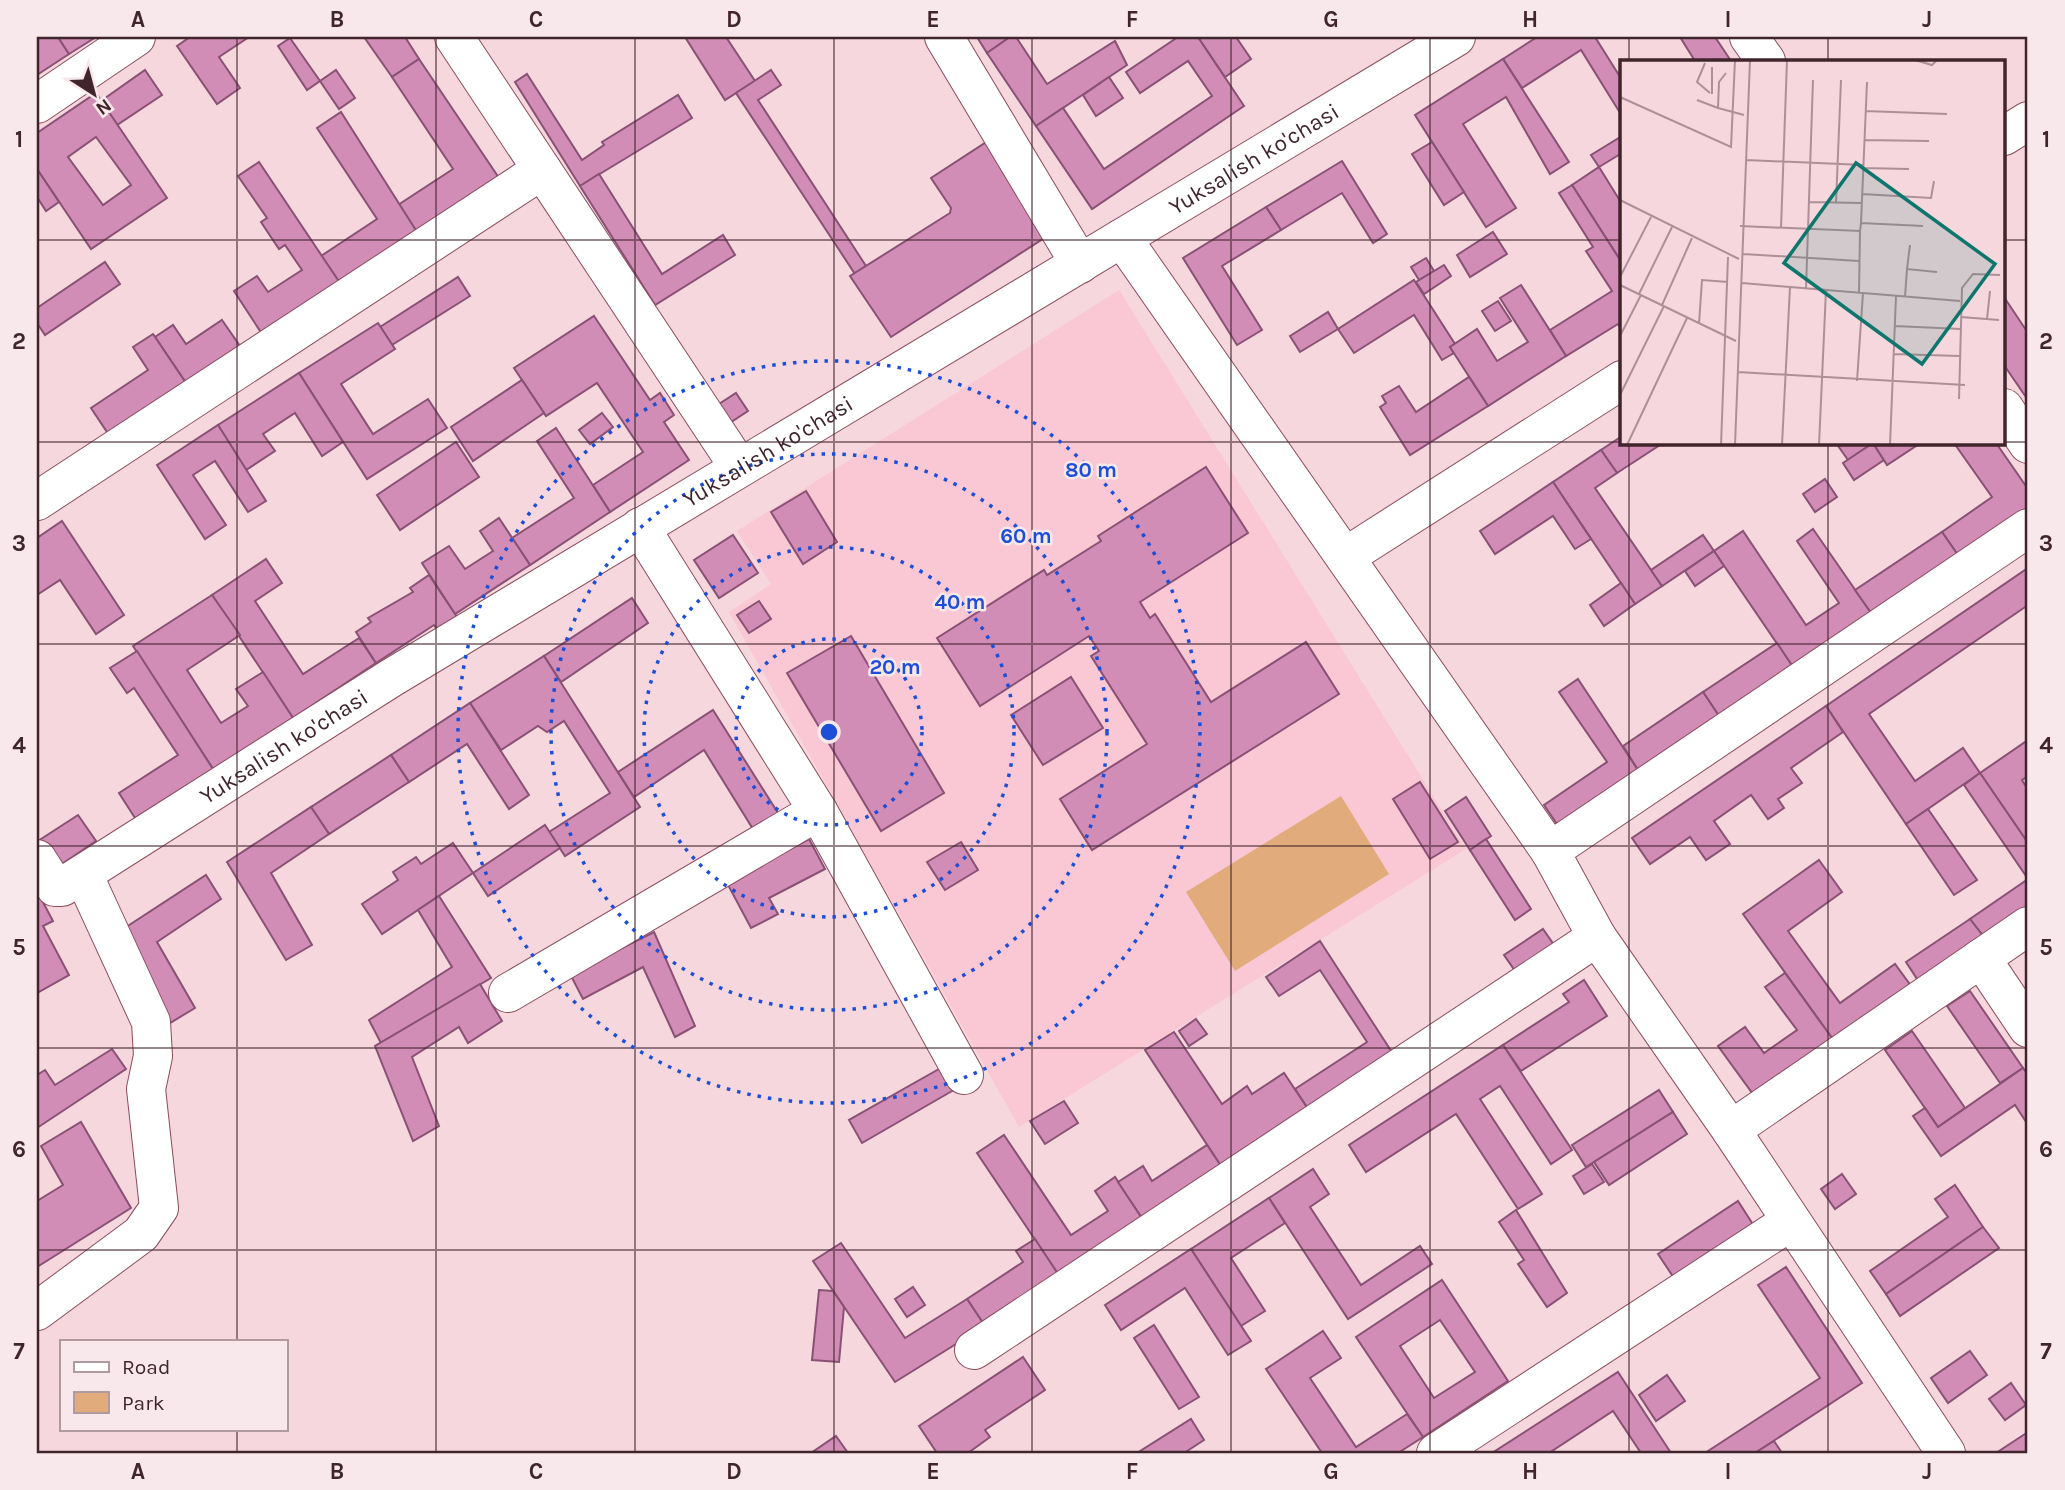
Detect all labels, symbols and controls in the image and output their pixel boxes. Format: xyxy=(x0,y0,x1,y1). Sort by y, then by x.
text: A xyxy=(131,6,145,33)
text: B xyxy=(330,6,344,33)
text: C xyxy=(529,6,543,33)
text: D xyxy=(726,6,742,33)
text: E xyxy=(926,6,940,33)
text: F xyxy=(1126,6,1138,33)
text: G xyxy=(1323,6,1339,33)
text: H xyxy=(1522,6,1538,33)
text: I xyxy=(1724,6,1732,33)
text: J xyxy=(1922,6,1932,33)
north arrow xyxy=(60,60,130,130)
inset map xyxy=(1620,60,2006,444)
text: N xyxy=(91,94,115,120)
street label: Yuksalish ko'chasi xyxy=(1164,98,1344,221)
text: 1 xyxy=(15,126,23,153)
text: 1 xyxy=(2042,126,2050,153)
text: 2 xyxy=(12,328,26,355)
text: 2 xyxy=(2039,328,2053,355)
street label: Yuksalish ko'chasi xyxy=(678,390,858,513)
text: 80 m xyxy=(1065,458,1117,482)
text: 60 m xyxy=(1000,524,1052,548)
text: 3 xyxy=(12,530,26,557)
text: 3 xyxy=(2039,530,2053,557)
text: 40 m xyxy=(934,590,986,614)
text: 20 m xyxy=(869,655,921,679)
street label: Yuksalish ko'chasi xyxy=(195,683,373,810)
centre of rings xyxy=(817,720,841,744)
text: 4 xyxy=(12,732,26,759)
text: 4 xyxy=(2039,732,2053,759)
text: 5 xyxy=(12,934,26,961)
text: 5 xyxy=(2039,934,2053,961)
text: 6 xyxy=(12,1136,26,1163)
text: 6 xyxy=(2039,1136,2053,1163)
text: 7 xyxy=(13,1338,25,1365)
text: 7 xyxy=(2040,1338,2052,1365)
legend xyxy=(60,1340,287,1430)
text: Road xyxy=(122,1355,170,1379)
text: Park xyxy=(122,1391,165,1415)
text: A xyxy=(131,1458,145,1485)
text: B xyxy=(330,1458,344,1485)
text: C xyxy=(529,1458,543,1485)
text: D xyxy=(726,1458,742,1485)
text: E xyxy=(926,1458,940,1485)
text: F xyxy=(1126,1458,1138,1485)
text: G xyxy=(1323,1458,1339,1485)
text: H xyxy=(1522,1458,1538,1485)
text: I xyxy=(1724,1458,1732,1485)
text: J xyxy=(1922,1458,1932,1485)

